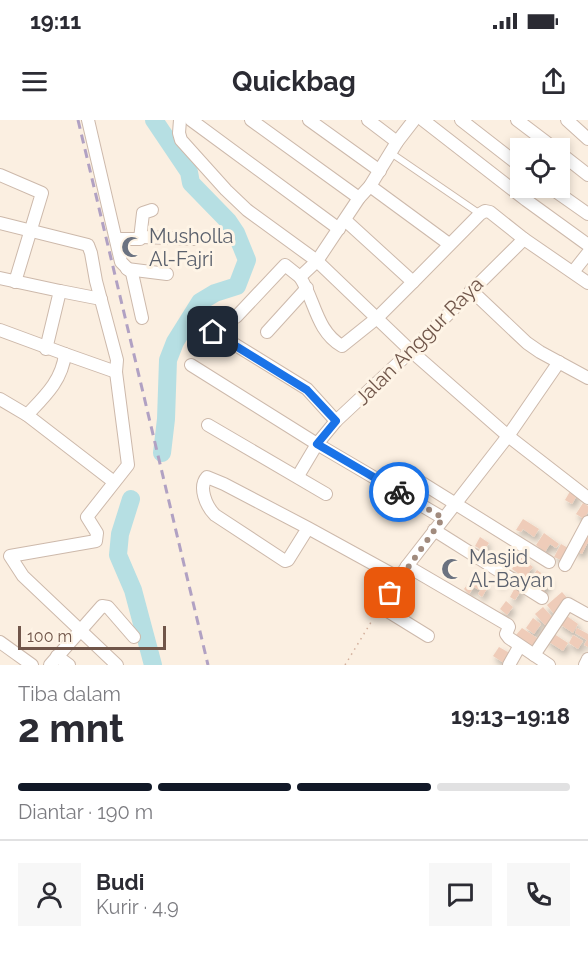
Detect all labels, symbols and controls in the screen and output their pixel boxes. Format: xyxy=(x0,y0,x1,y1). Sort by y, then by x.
text: 19:11 xyxy=(30,8,81,34)
icon: menu xyxy=(18,65,51,98)
icon: share xyxy=(537,65,570,98)
text: Quickbag xyxy=(232,66,356,97)
map controls xyxy=(510,138,570,198)
button: locate xyxy=(510,138,570,198)
place label: Musholla Al-Fajri xyxy=(149,224,233,271)
mosque icon: Musholla Al-Fajri xyxy=(120,235,144,259)
street label: Jalan Anggur Raya xyxy=(350,272,488,410)
pin xyxy=(187,306,238,357)
icon: home xyxy=(196,315,229,348)
courier xyxy=(369,462,429,522)
icon: bike xyxy=(383,476,416,509)
place label: Masjid Al-Bayan xyxy=(469,545,553,592)
mosque icon: Masjid Al-Bayan xyxy=(440,557,464,581)
pin xyxy=(364,567,415,618)
icon: bag xyxy=(373,576,406,609)
scale bar xyxy=(18,623,166,650)
text: 100 m xyxy=(27,627,72,646)
text: Tiba dalam xyxy=(18,682,121,706)
text: 19:13–19:18 xyxy=(451,703,570,729)
text: 2 mnt xyxy=(18,705,124,751)
text: Diantar · 190 m xyxy=(18,800,153,824)
button: person xyxy=(18,863,81,926)
button: chat xyxy=(429,863,492,926)
button: phone xyxy=(507,863,570,926)
text: Budi xyxy=(96,869,144,895)
text: Kurir · 4.9 xyxy=(96,895,179,919)

